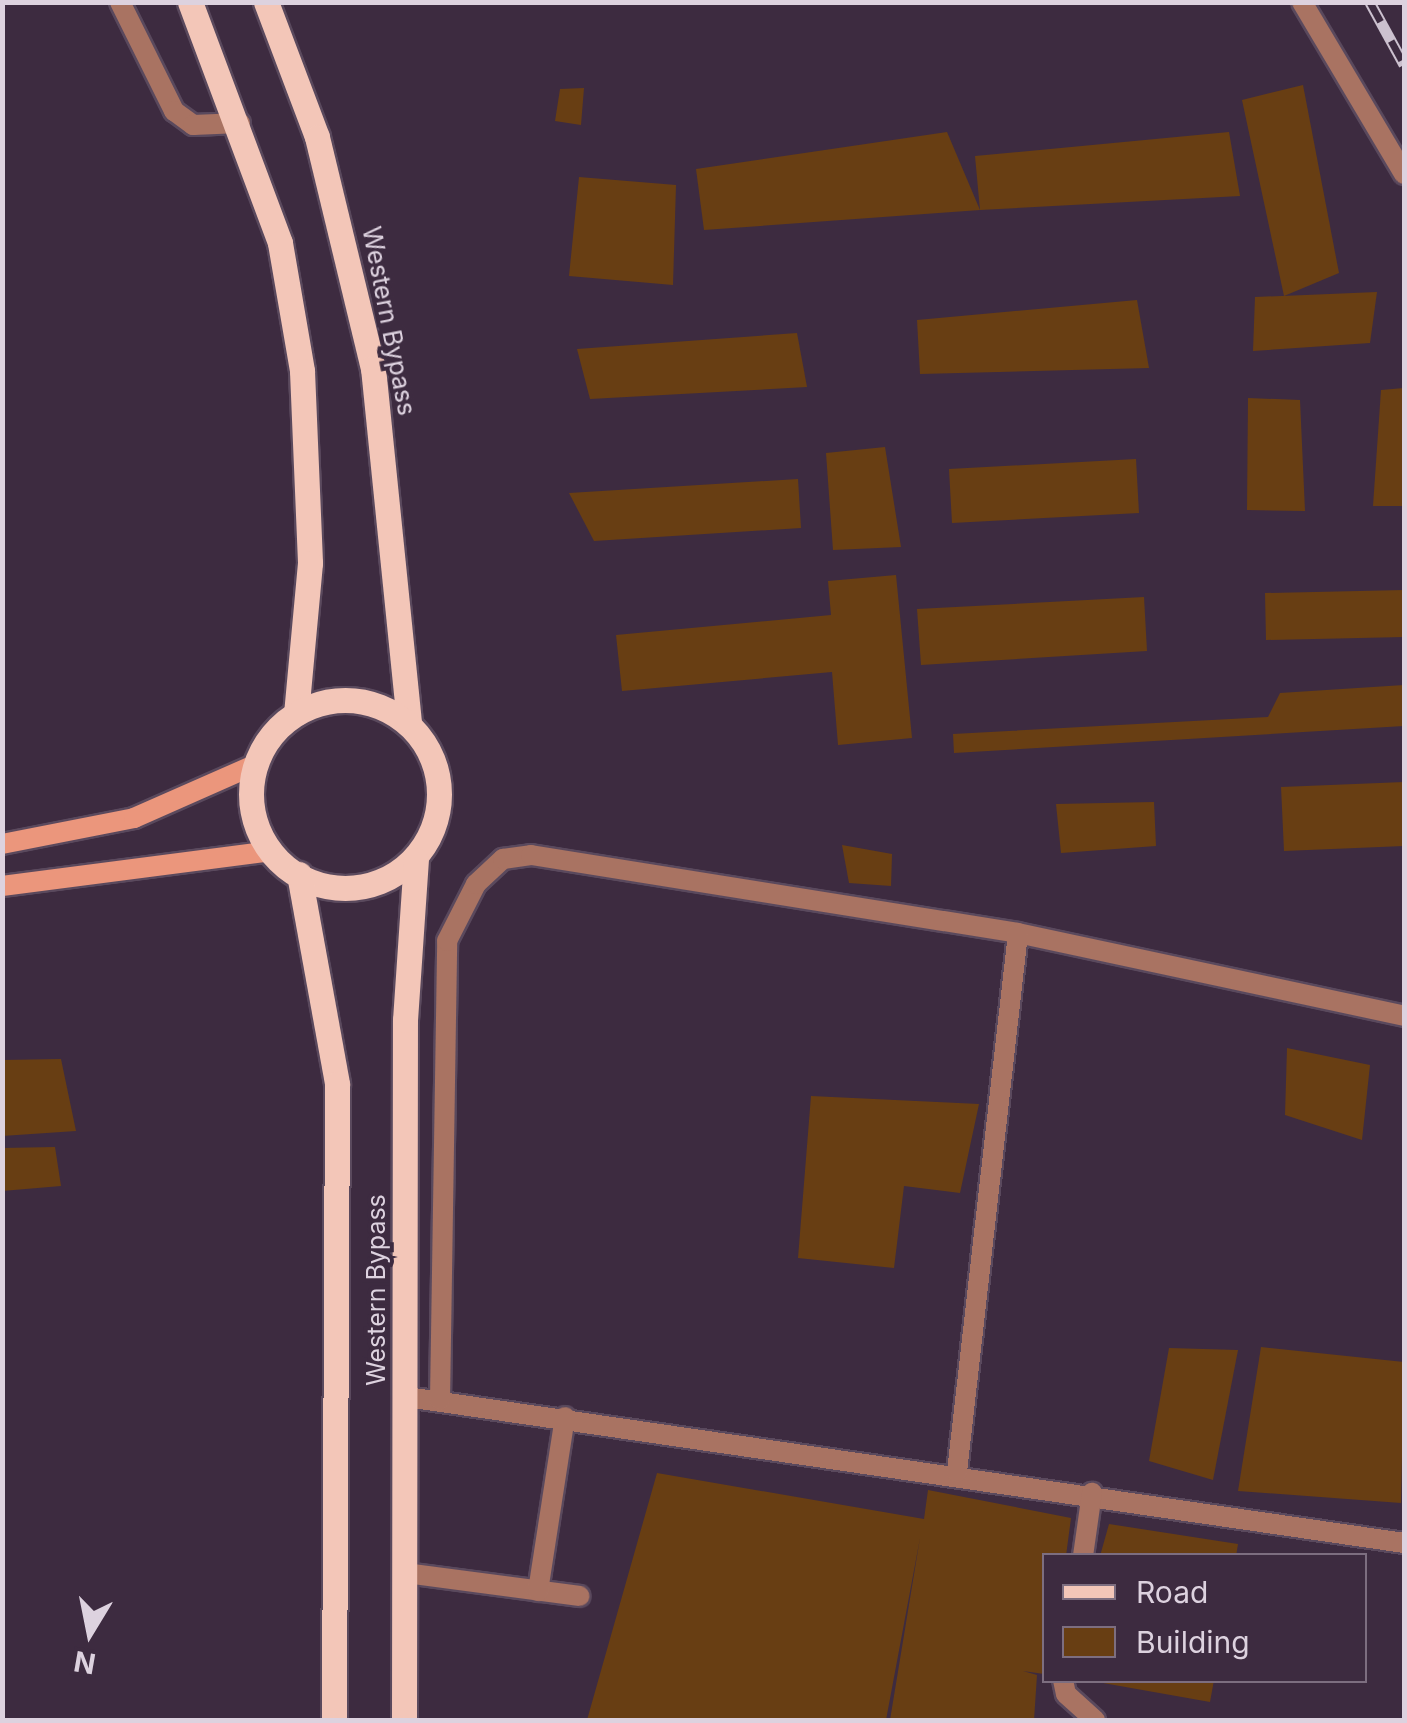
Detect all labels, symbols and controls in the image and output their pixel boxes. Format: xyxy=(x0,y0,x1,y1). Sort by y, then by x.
street label: Western Bypass xyxy=(356,224,422,418)
street label: Western Bypass xyxy=(361,1194,391,1386)
legend xyxy=(1042,1553,1367,1683)
text: Road xyxy=(1136,1574,1208,1610)
north arrow xyxy=(40,1583,140,1683)
text: Building xyxy=(1136,1624,1250,1660)
text: N xyxy=(71,1644,98,1681)

